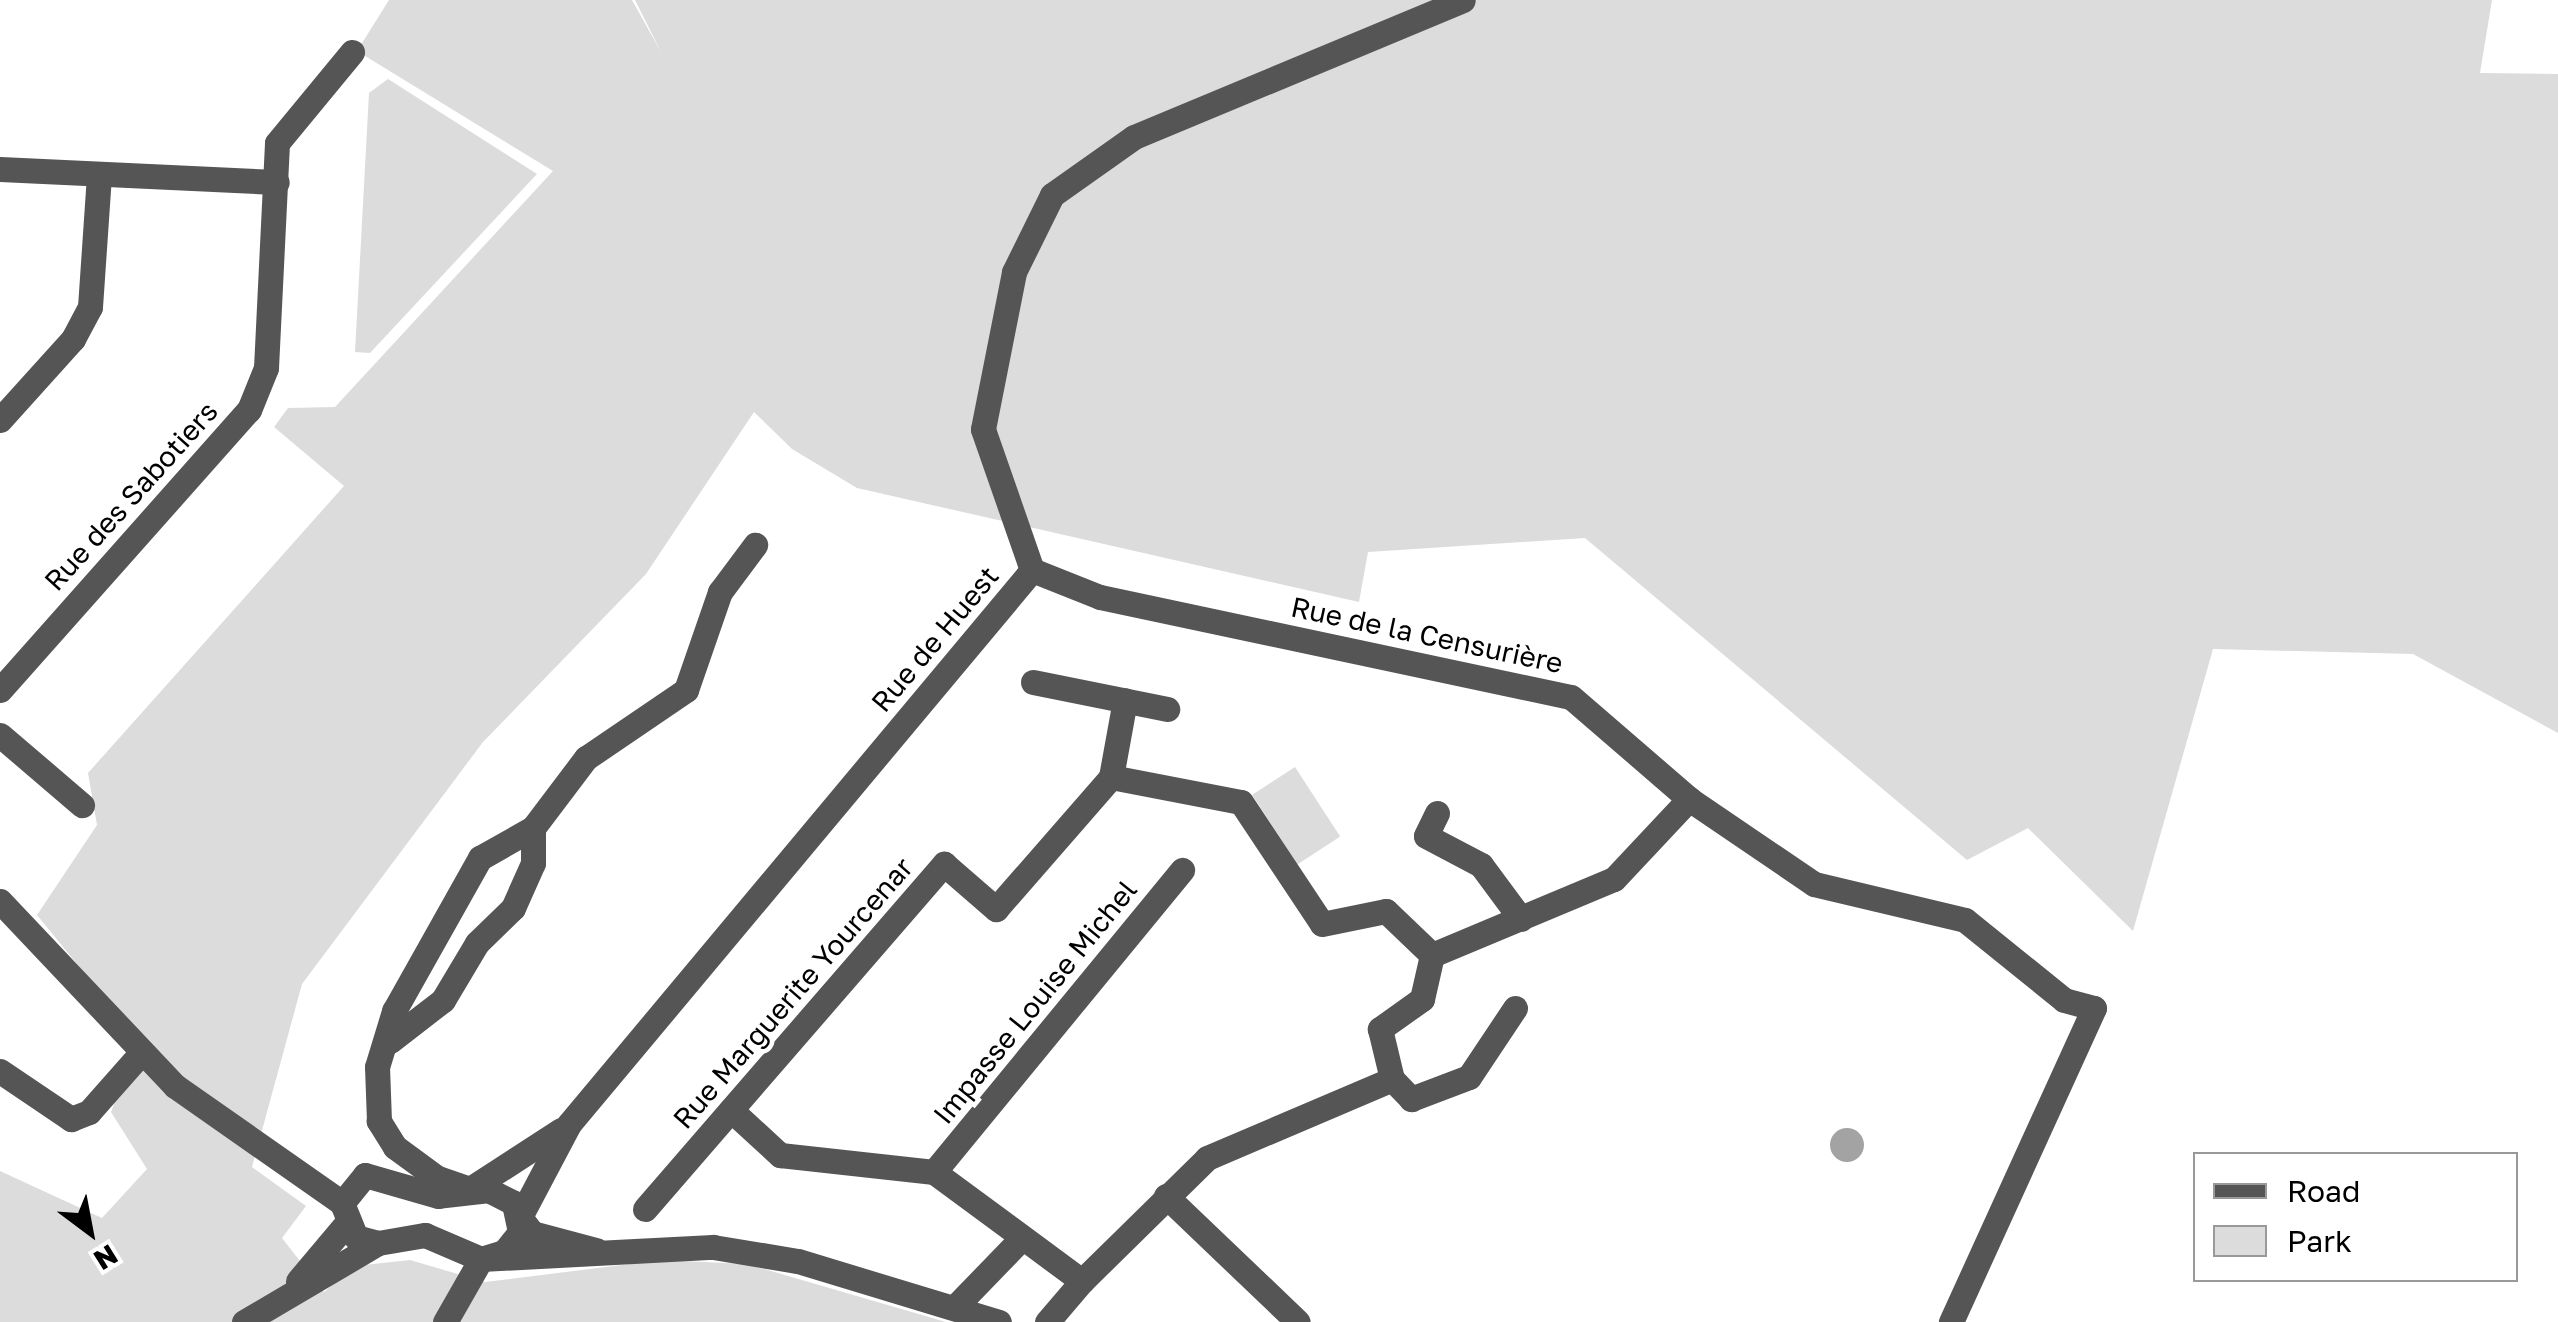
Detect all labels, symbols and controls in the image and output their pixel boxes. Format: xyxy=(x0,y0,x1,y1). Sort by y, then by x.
street label: Rue des Sabotiers xyxy=(37,395,225,597)
street label: Rue de Huest xyxy=(864,559,1006,719)
street label: Rue de la Censurière xyxy=(1288,590,1566,680)
street label: Rue Marguerite Yourcenar xyxy=(666,851,920,1135)
street label: Impasse Louise Michel xyxy=(926,873,1144,1131)
legend xyxy=(2193,1152,2518,1282)
text: Road xyxy=(2287,1173,2361,1209)
north arrow xyxy=(40,1182,140,1282)
text: Park xyxy=(2287,1223,2352,1259)
text: N xyxy=(88,1238,124,1277)

